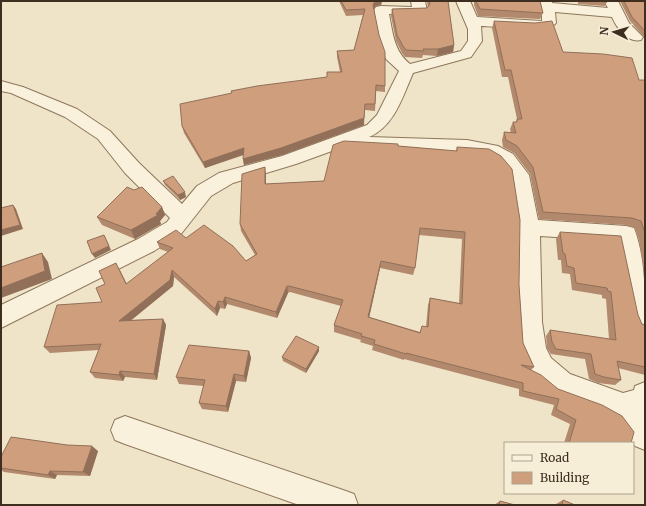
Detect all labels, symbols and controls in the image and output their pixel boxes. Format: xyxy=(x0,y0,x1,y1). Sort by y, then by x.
north arrow xyxy=(594,12,634,52)
text: N xyxy=(597,26,611,36)
legend xyxy=(504,442,634,494)
text: Road xyxy=(540,450,569,465)
text: Building xyxy=(540,470,590,485)

